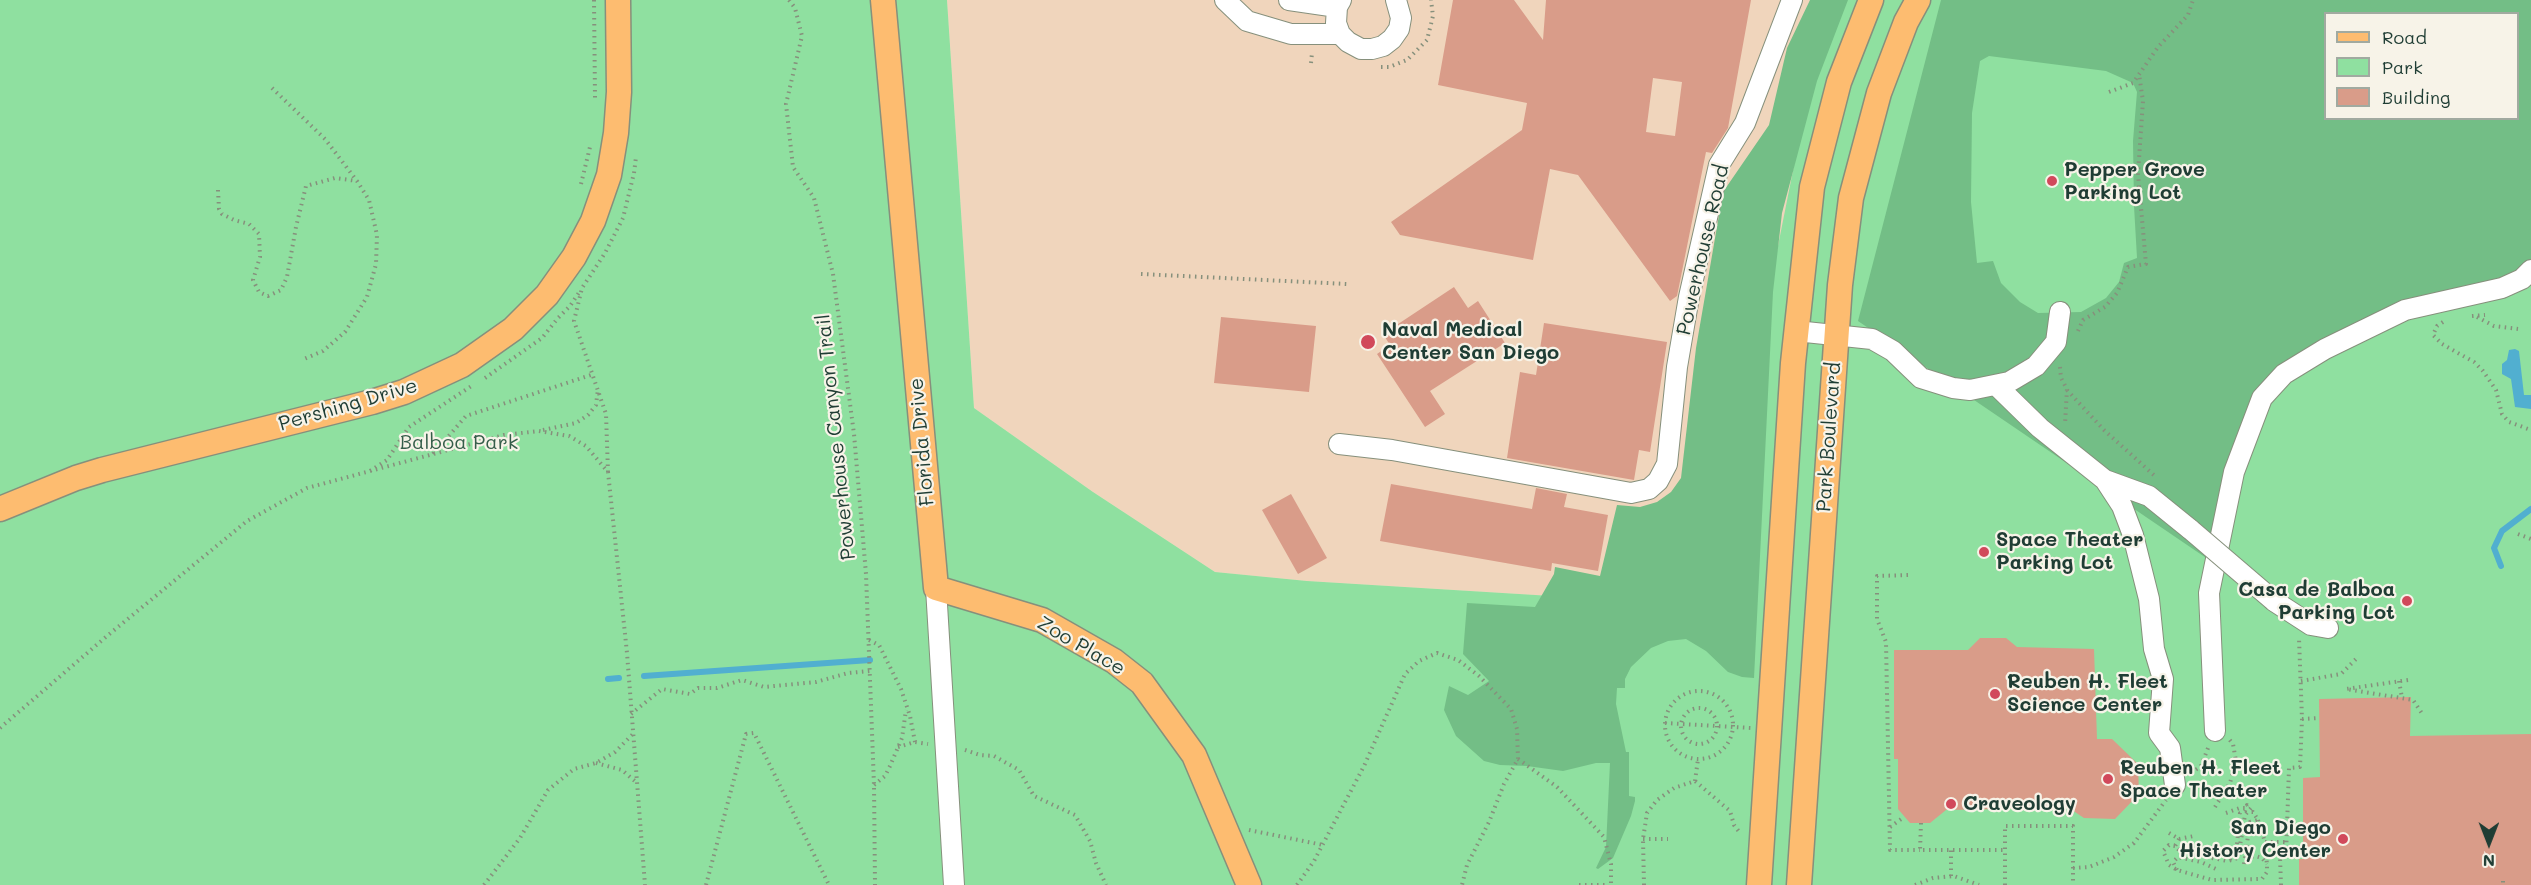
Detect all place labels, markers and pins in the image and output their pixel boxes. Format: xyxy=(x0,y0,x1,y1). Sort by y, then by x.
place label: Pepper Grove Parking Lot xyxy=(2064,158,2205,205)
marker: Pepper Grove Parking Lot xyxy=(2045,174,2059,188)
place label: Naval Medical Center San Diego xyxy=(1382,318,1559,365)
marker: Naval Medical Center San Diego xyxy=(1359,333,1377,351)
place label: Space Theater Parking Lot xyxy=(1996,528,2143,575)
marker: Space Theater Parking Lot xyxy=(1977,545,1991,559)
place label: Casa de Balboa Parking Lot xyxy=(2238,578,2395,625)
marker: Casa de Balboa Parking Lot xyxy=(2400,594,2414,608)
place label: Reuben H. Fleet Science Center xyxy=(2007,670,2168,717)
marker: Reuben H. Fleet Science Center xyxy=(1988,687,2002,701)
place label: Reuben H. Fleet Space Theater xyxy=(2120,756,2281,803)
marker: Reuben H. Fleet Space Theater xyxy=(2101,772,2115,786)
place label: Craveology xyxy=(1963,792,2076,816)
marker: Craveology xyxy=(1944,797,1958,811)
place label: San Diego History Center xyxy=(2179,816,2331,863)
marker: San Diego History Center xyxy=(2336,832,2350,846)

